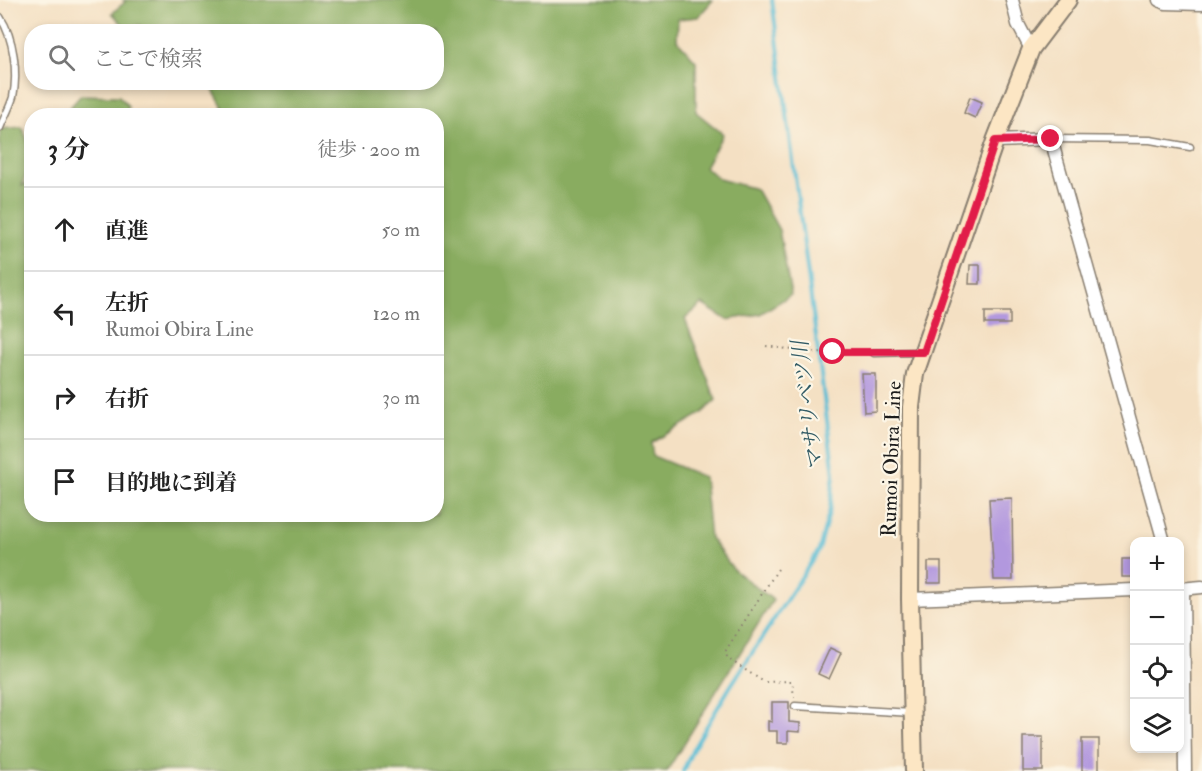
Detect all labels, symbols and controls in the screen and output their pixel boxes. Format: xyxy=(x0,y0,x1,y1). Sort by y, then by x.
search box xyxy=(24,24,444,90)
icon: search xyxy=(45,41,78,74)
text: ここで検索 xyxy=(93,45,203,73)
route end xyxy=(1037,125,1063,151)
text: 3 分 xyxy=(48,134,89,166)
text: 徒歩 · 200 m xyxy=(317,137,420,162)
icon: ahead xyxy=(48,213,81,246)
text: 直進 xyxy=(105,217,149,245)
text: 50 m xyxy=(381,217,420,242)
text: 左折 xyxy=(105,289,149,317)
icon: left xyxy=(48,297,81,330)
text: 120 m xyxy=(373,301,420,326)
text: Rumoi Obira Line xyxy=(105,317,254,342)
water label: マサリベツ川 xyxy=(786,337,830,473)
route start xyxy=(819,338,845,364)
street label: Rumoi Obira Line xyxy=(875,380,908,538)
icon: right xyxy=(48,381,81,414)
text: 右折 xyxy=(105,385,149,413)
text: 30 m xyxy=(382,385,420,410)
icon: arrive xyxy=(48,465,81,498)
text: 目的地に到着 xyxy=(105,469,237,497)
map controls xyxy=(1130,537,1184,753)
button: + xyxy=(1130,537,1184,591)
button: − xyxy=(1130,591,1184,645)
button: locate xyxy=(1130,645,1184,699)
button: layers xyxy=(1130,699,1184,753)

